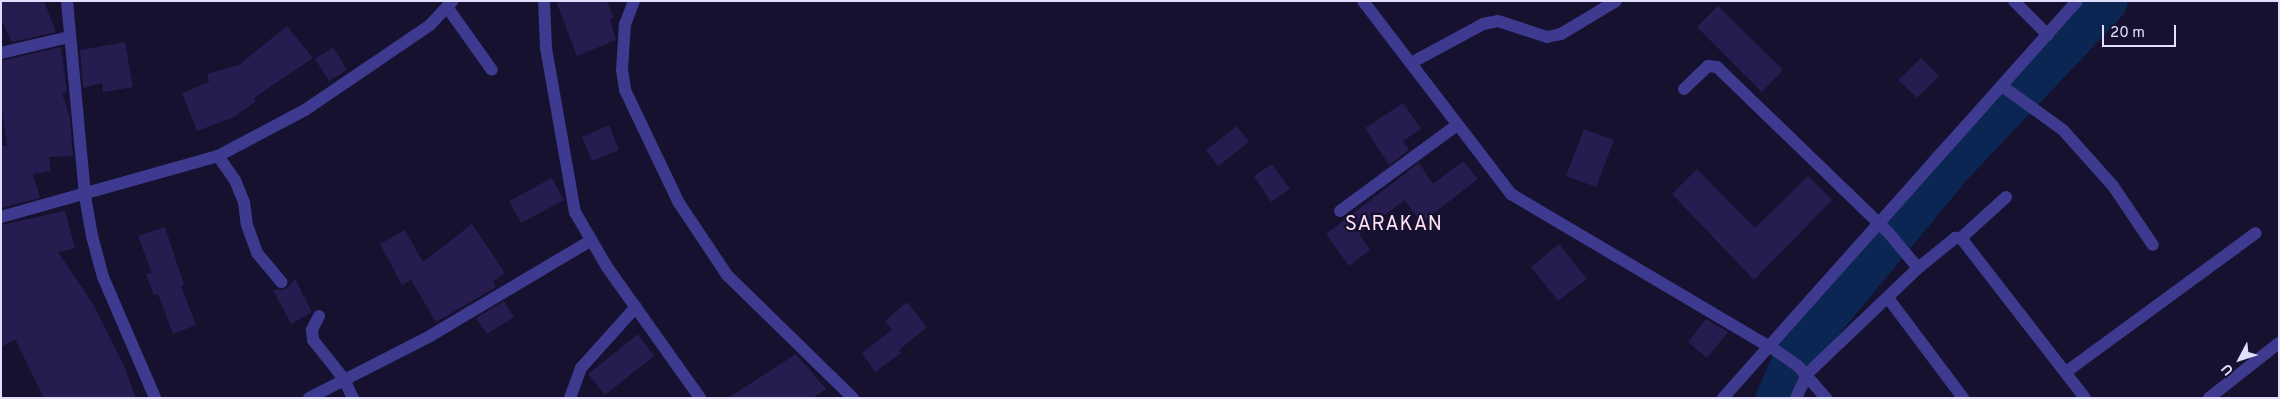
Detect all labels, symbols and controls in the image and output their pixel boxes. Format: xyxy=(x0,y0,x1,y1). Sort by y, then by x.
scale bar xyxy=(2105,15,2179,47)
text: 20 m xyxy=(2110,24,2145,43)
district label: SARAKAN xyxy=(1344,213,1444,237)
north arrow xyxy=(2215,334,2265,384)
text: U xyxy=(2218,360,2238,378)

